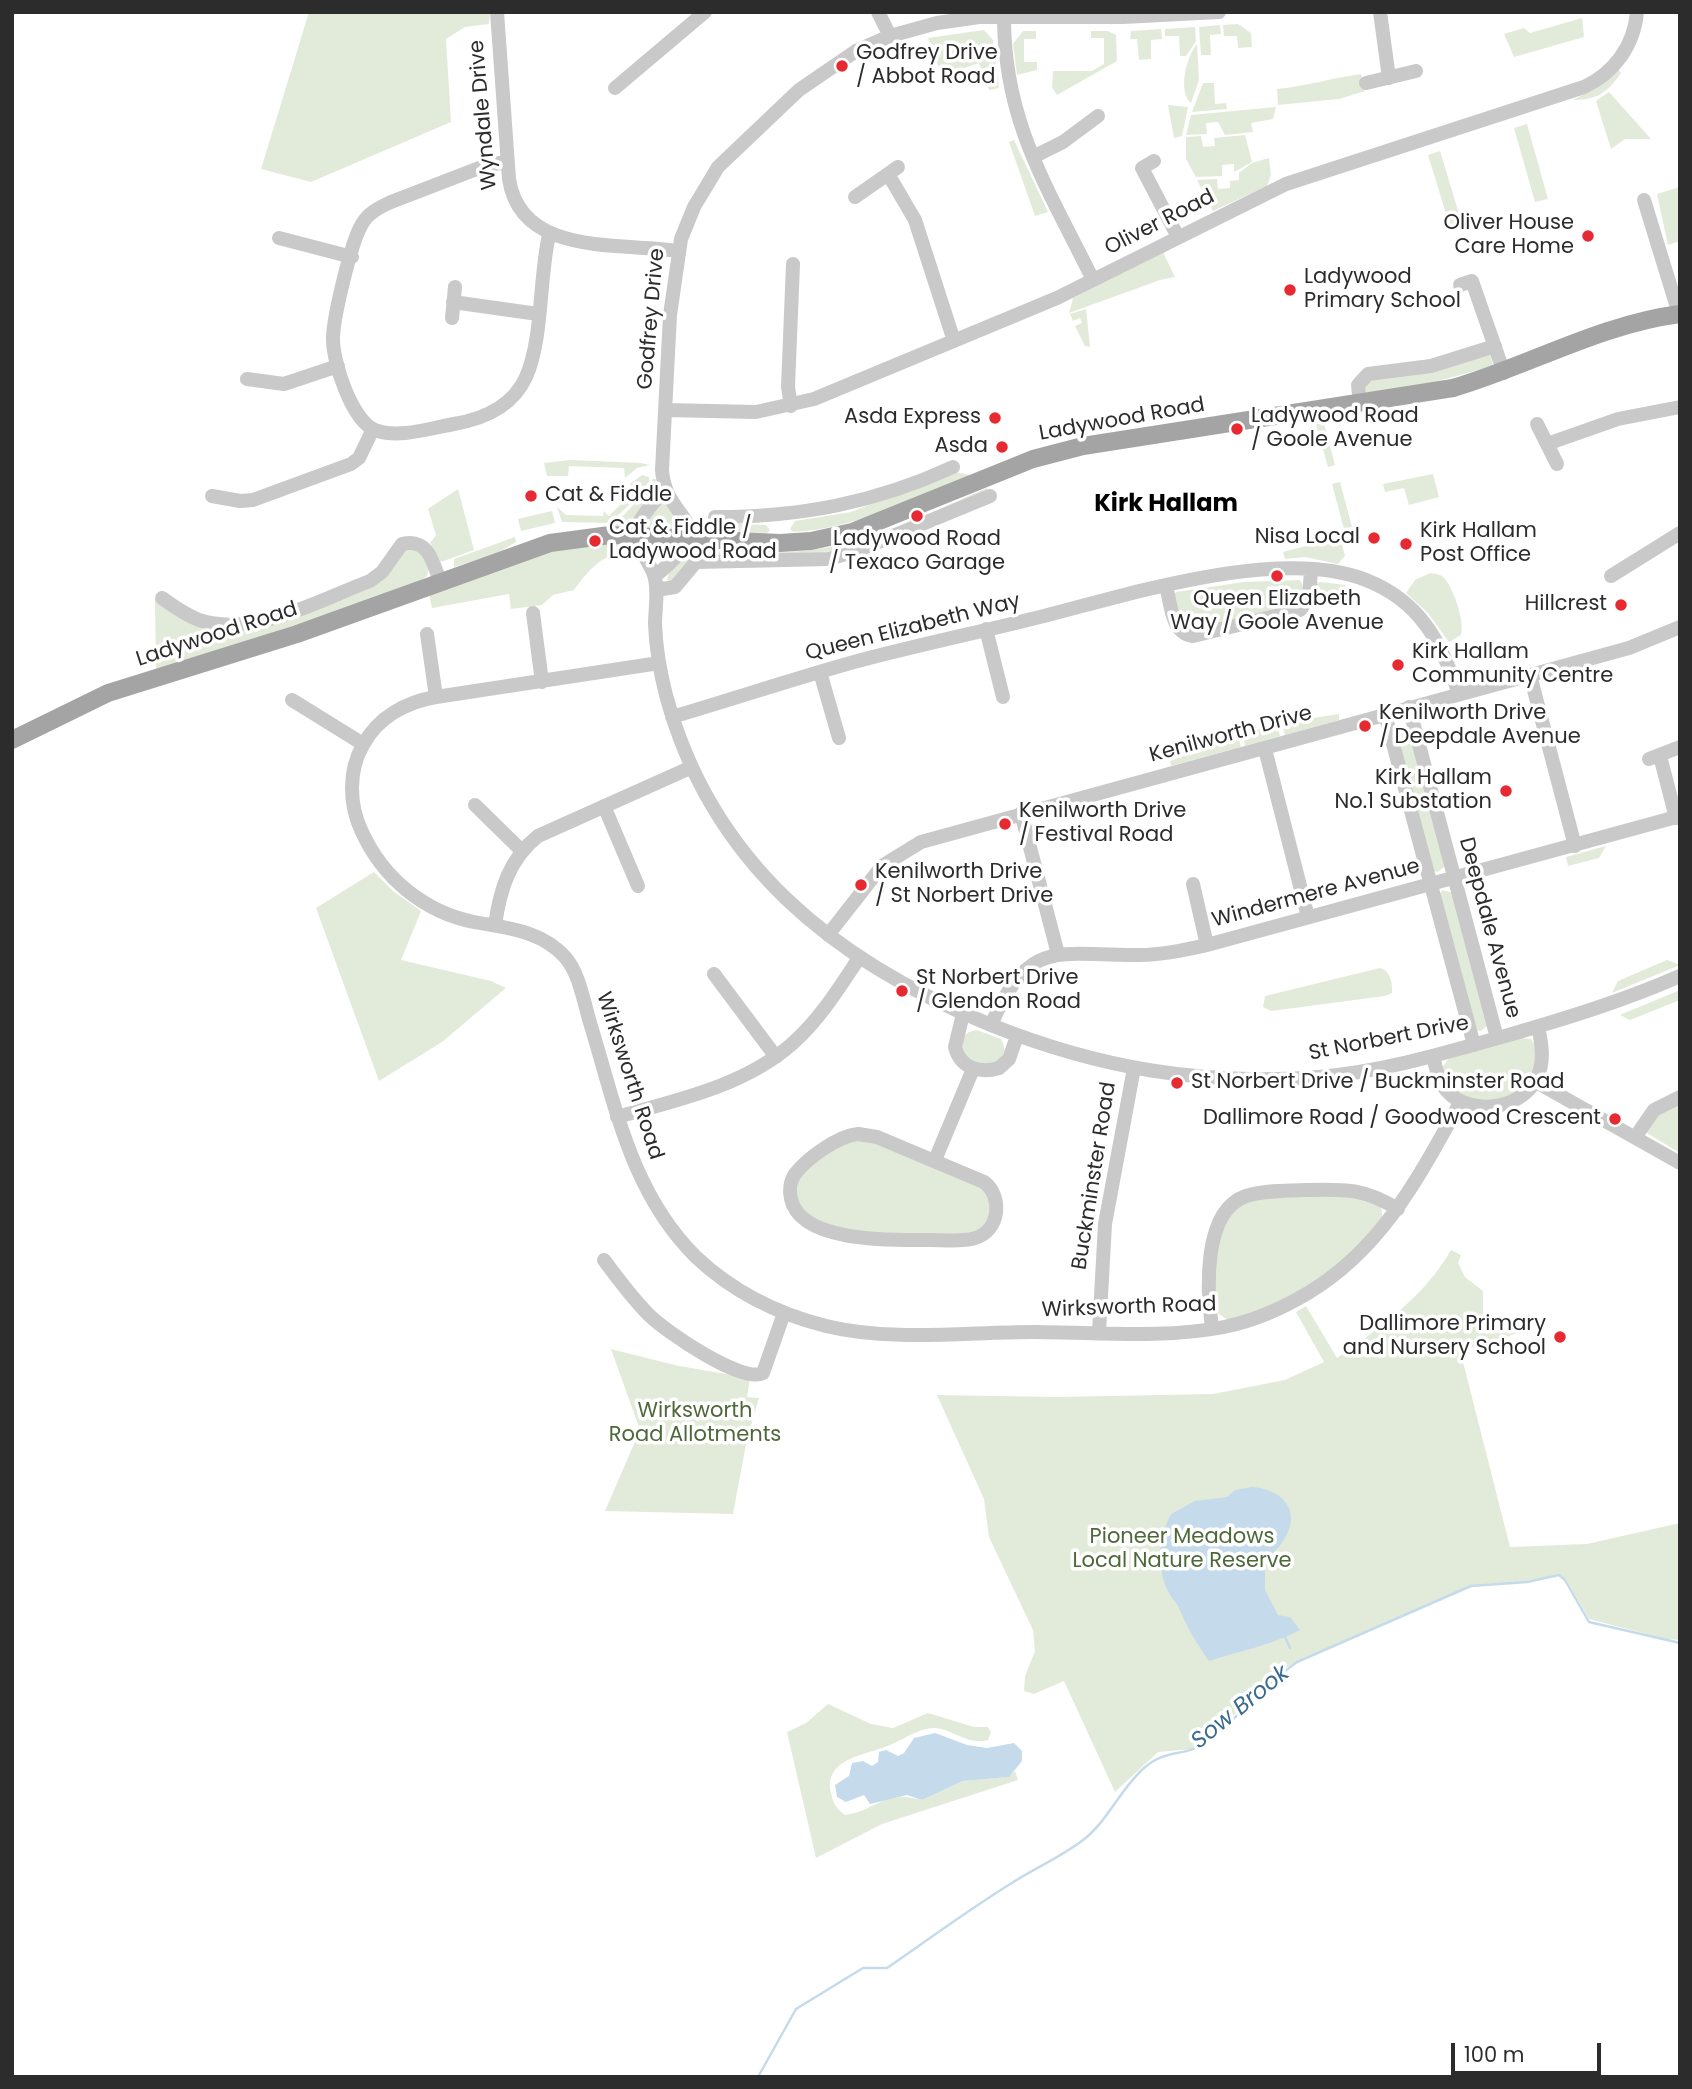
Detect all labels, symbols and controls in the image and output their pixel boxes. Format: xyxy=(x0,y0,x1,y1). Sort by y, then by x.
street label: Wyndale Drive xyxy=(465,39,503,191)
place label: Godfrey Drive / Abbot Road xyxy=(856,41,998,91)
marker: Godfrey Drive / Abbot Road xyxy=(834,58,850,74)
street label: Oliver Road xyxy=(1101,185,1219,261)
place label: Oliver House Care Home xyxy=(1444,211,1574,261)
marker: Oliver House Care Home xyxy=(1580,228,1596,244)
street label: Godfrey Drive xyxy=(633,247,671,391)
place label: Ladywood Primary School xyxy=(1304,265,1461,315)
marker: Ladywood Primary School xyxy=(1282,282,1298,298)
street label: Ladywood Road xyxy=(1037,393,1207,447)
place label: Ladywood Road / Goole Avenue xyxy=(1251,404,1419,454)
place label: Asda Express xyxy=(844,405,981,431)
marker: Asda Express xyxy=(987,410,1003,426)
marker: Ladywood Road / Goole Avenue xyxy=(1229,421,1245,437)
place label: Asda xyxy=(934,434,988,460)
marker: Asda xyxy=(994,439,1010,455)
place label: Cat & Fiddle xyxy=(545,483,672,509)
marker: Cat & Fiddle xyxy=(523,488,539,504)
district label: Kirk Hallam xyxy=(1094,491,1238,519)
marker: Ladywood Road / Texaco Garage xyxy=(909,508,925,524)
place label: Cat & Fiddle / Ladywood Road xyxy=(609,516,777,566)
place label: Kirk Hallam Post Office xyxy=(1420,519,1537,569)
place label: Nisa Local xyxy=(1255,525,1360,551)
place label: Ladywood Road / Texaco Garage xyxy=(829,527,1005,577)
marker: Nisa Local xyxy=(1366,530,1382,546)
marker: Cat & Fiddle / Ladywood Road xyxy=(587,533,603,549)
marker: Kirk Hallam Post Office xyxy=(1398,536,1414,552)
marker: Queen Elizabeth Way / Goole Avenue xyxy=(1269,568,1285,584)
place label: Queen Elizabeth Way / Goole Avenue xyxy=(1170,587,1384,637)
street label: Queen Elizabeth Way xyxy=(803,589,1023,667)
place label: Hillcrest xyxy=(1525,592,1607,618)
street label: Ladywood Road xyxy=(133,597,301,673)
marker: Hillcrest xyxy=(1613,597,1629,613)
place label: Kirk Hallam Community Centre xyxy=(1412,640,1613,690)
marker: Kirk Hallam Community Centre xyxy=(1390,657,1406,673)
street label: Kenilworth Drive xyxy=(1147,701,1315,769)
place label: Kenilworth Drive / Deepdale Avenue xyxy=(1379,701,1581,751)
marker: Kenilworth Drive / Deepdale Avenue xyxy=(1357,718,1373,734)
place label: Kirk Hallam No.1 Substation xyxy=(1335,766,1492,816)
marker: Kirk Hallam No.1 Substation xyxy=(1498,783,1514,799)
place label: Kenilworth Drive / Festival Road xyxy=(1019,799,1186,849)
marker: Kenilworth Drive / Festival Road xyxy=(997,816,1013,832)
street label: Deepdale Avenue xyxy=(1453,835,1525,1021)
street label: Windermere Avenue xyxy=(1209,854,1423,934)
place label: Kenilworth Drive / St Norbert Drive xyxy=(875,860,1053,910)
marker: Kenilworth Drive / St Norbert Drive xyxy=(853,877,869,893)
place label: St Norbert Drive / Glendon Road xyxy=(916,966,1081,1016)
marker: St Norbert Drive / Glendon Road xyxy=(894,983,910,999)
street label: Wirksworth Road xyxy=(590,989,668,1163)
street label: St Norbert Drive xyxy=(1307,1011,1471,1067)
place label: St Norbert Drive / Buckminster Road xyxy=(1191,1070,1565,1096)
marker: St Norbert Drive / Buckminster Road xyxy=(1169,1075,1185,1091)
street label: Buckminster Road xyxy=(1068,1080,1122,1272)
place label: Dallimore Road / Goodwood Crescent xyxy=(1203,1106,1601,1132)
marker: Dallimore Road / Goodwood Crescent xyxy=(1607,1111,1623,1127)
street label: Wirksworth Road xyxy=(1041,1292,1217,1324)
place label: Dallimore Primary and Nursery School xyxy=(1343,1312,1546,1362)
marker: Dallimore Primary and Nursery School xyxy=(1552,1329,1568,1345)
park label: Wirksworth Road Allotments xyxy=(609,1399,781,1449)
park label: Pioneer Meadows Local Nature Reserve xyxy=(1072,1525,1292,1575)
water label: Sow Brook xyxy=(1187,1660,1295,1756)
scale bar xyxy=(1454,2030,1604,2074)
text: 100 m xyxy=(1464,2040,1524,2069)

